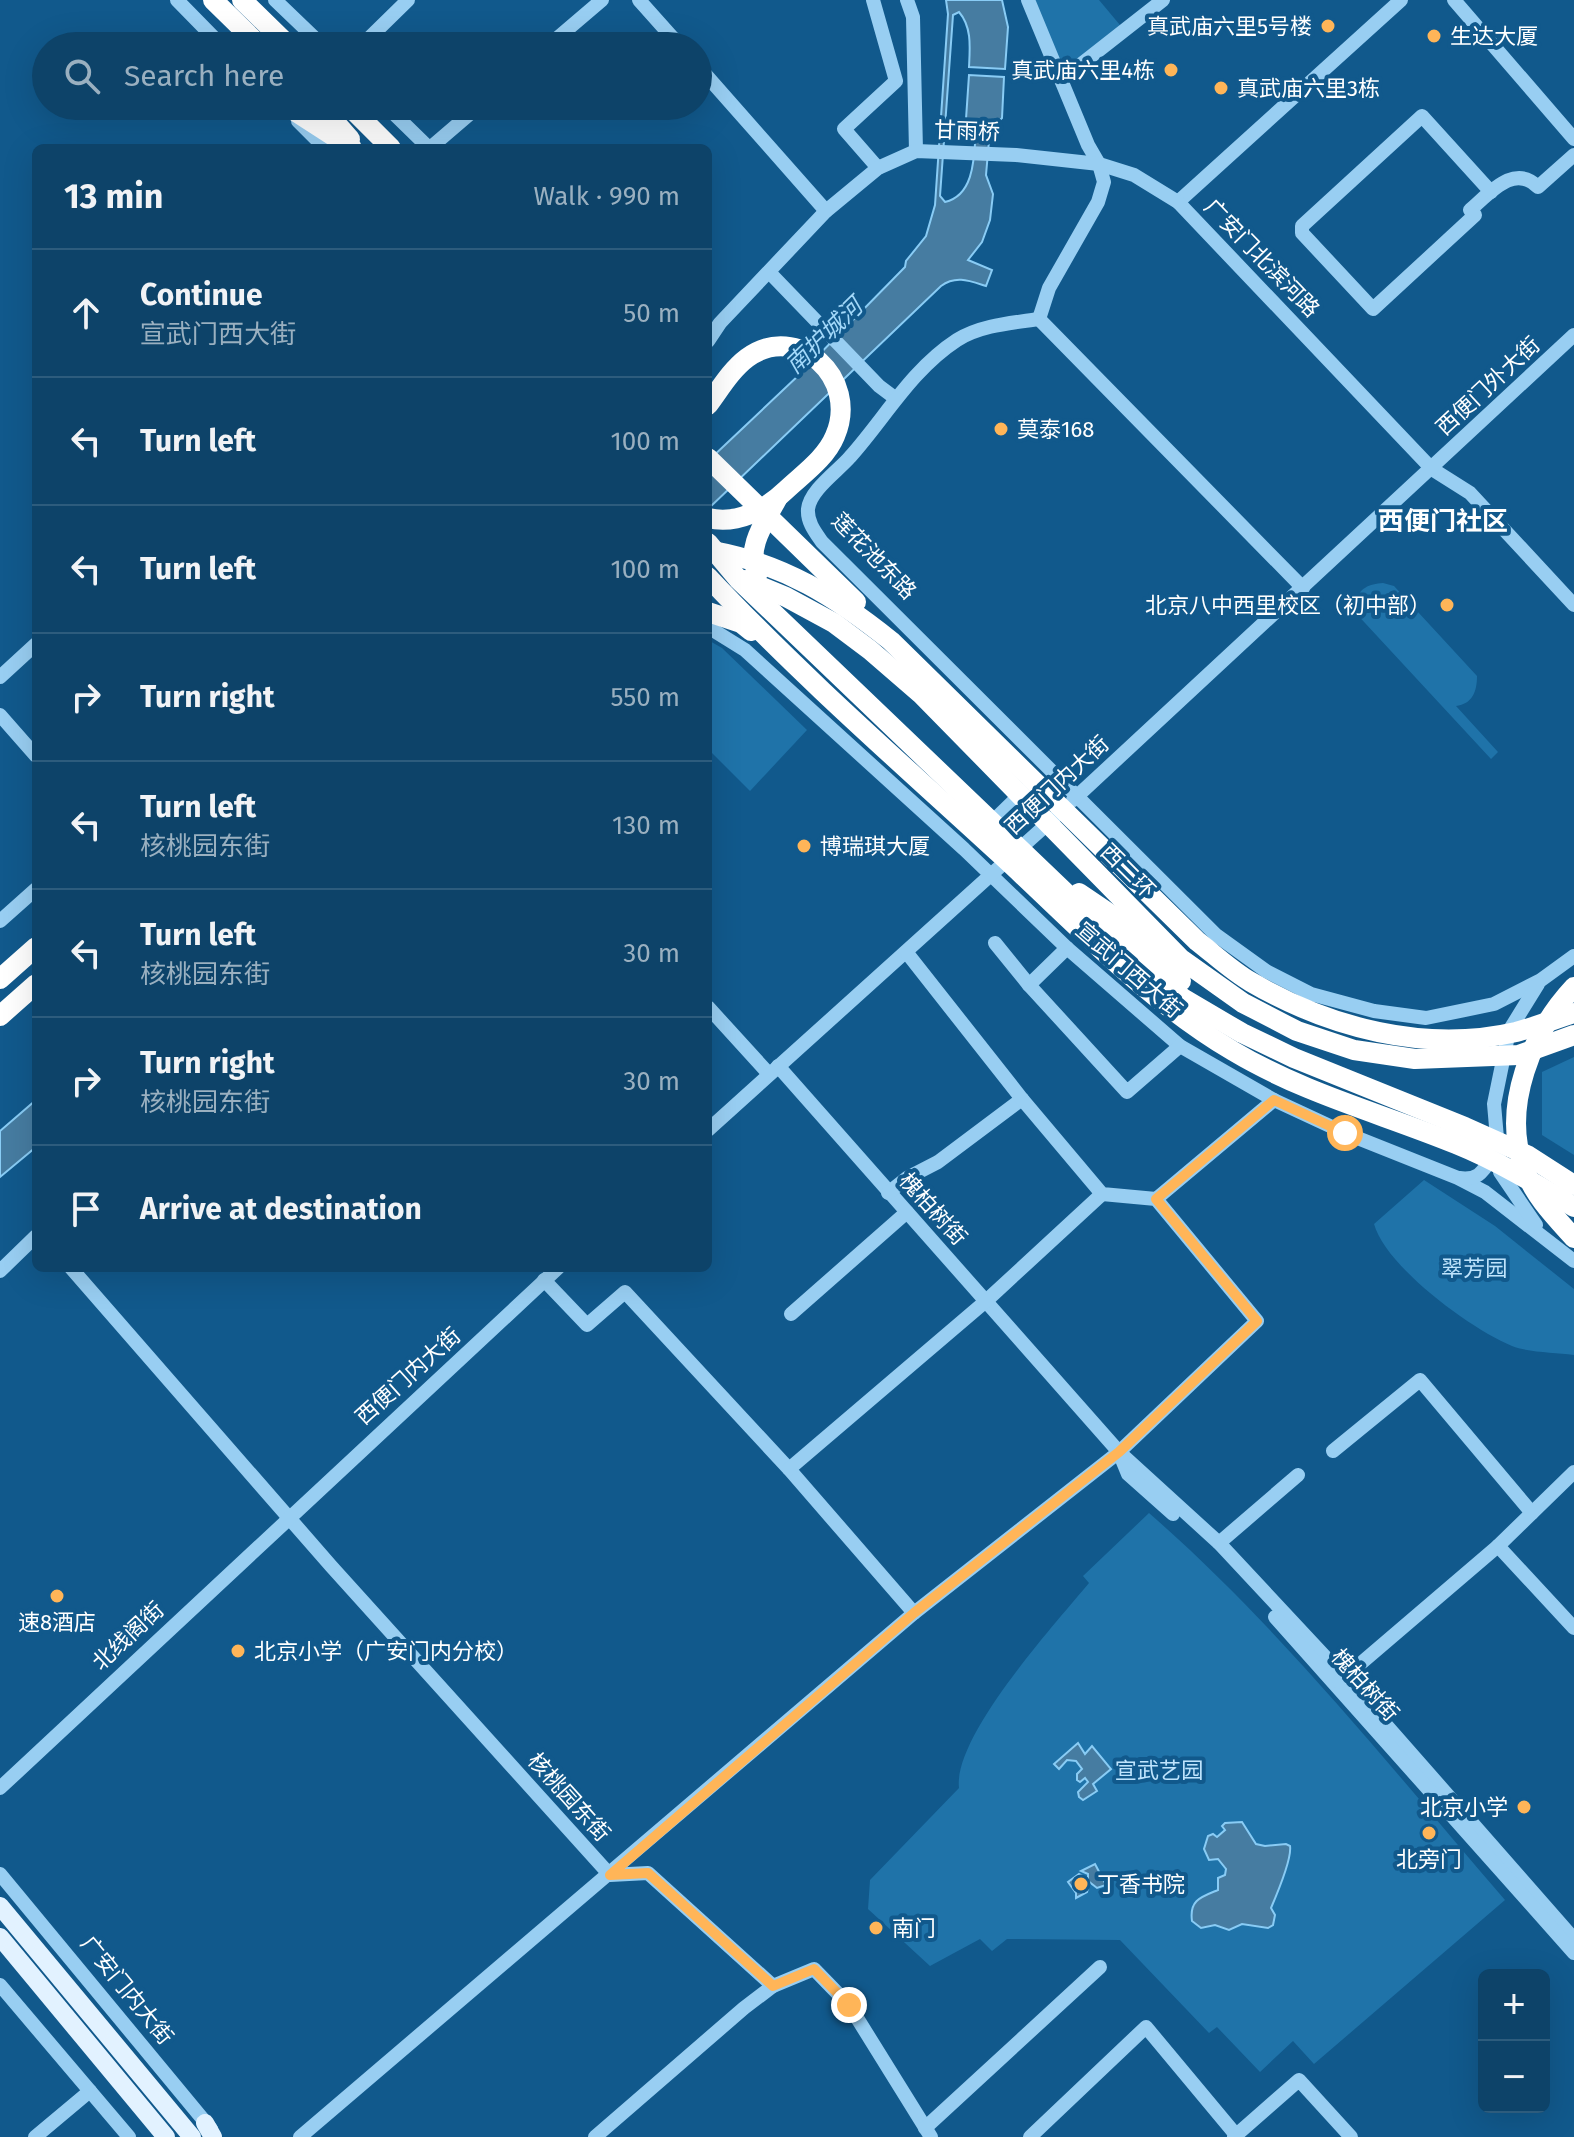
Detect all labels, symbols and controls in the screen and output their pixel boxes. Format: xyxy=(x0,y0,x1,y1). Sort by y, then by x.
place label: 真武庙六里5号楼 xyxy=(1147,13,1312,40)
marker: 真武庙六里5号楼 xyxy=(1319,17,1337,35)
place label: 生达大厦 xyxy=(1450,23,1538,50)
marker: 生达大厦 xyxy=(1425,27,1443,45)
search box xyxy=(32,32,712,120)
icon: search xyxy=(60,54,104,98)
place label: 真武庙六里4栋 xyxy=(1011,57,1155,84)
text: Search here xyxy=(124,58,284,94)
marker: 真武庙六里4栋 xyxy=(1162,61,1180,79)
place label: 真武庙六里3栋 xyxy=(1237,75,1380,102)
marker: 真武庙六里3栋 xyxy=(1212,79,1230,97)
street label: 甘雨桥 xyxy=(934,116,1000,146)
text: 13 min xyxy=(64,176,163,217)
text: Walk · 990 m xyxy=(533,181,680,212)
street label: 广安门北滨河路 xyxy=(1199,193,1325,323)
text: Continue xyxy=(140,277,263,313)
water label: 南护城河 xyxy=(780,290,871,379)
icon: ahead xyxy=(64,291,108,335)
text: 50 m xyxy=(623,298,680,329)
text: 宣武门西大街 xyxy=(140,319,296,350)
street label: 西便门外大街 xyxy=(1431,331,1545,441)
place label: 莫泰168 xyxy=(1017,416,1094,443)
icon: left xyxy=(64,419,108,463)
marker: 莫泰168 xyxy=(992,420,1010,438)
text: Turn left xyxy=(140,423,256,459)
text: 100 m xyxy=(611,426,680,457)
district label: 西便门社区 xyxy=(1378,506,1508,537)
street label: 莲花池东路 xyxy=(826,507,922,605)
icon: left xyxy=(64,547,108,591)
text: Turn left xyxy=(140,551,256,587)
text: 100 m xyxy=(611,554,680,585)
place label: 北京八中西里校区（初中部） xyxy=(1145,592,1431,619)
marker: 北京八中西里校区（初中部） xyxy=(1438,596,1456,614)
icon: right xyxy=(64,675,108,719)
text: Turn right xyxy=(140,679,275,715)
text: 550 m xyxy=(610,682,680,713)
street label: 西便门内大街 xyxy=(1000,730,1114,840)
text: Turn left xyxy=(140,789,256,825)
icon: left xyxy=(64,803,108,847)
text: 130 m xyxy=(612,810,680,841)
text: 核桃园东街 xyxy=(140,831,270,862)
place label: 博瑞琪大厦 xyxy=(820,833,930,860)
marker: 博瑞琪大厦 xyxy=(795,837,813,855)
street label: 西二环 xyxy=(1095,838,1161,904)
text: Turn left xyxy=(140,917,256,953)
street label: 宣武门西大街 xyxy=(1070,917,1188,1023)
icon: left xyxy=(64,931,108,975)
text: 30 m xyxy=(623,938,680,969)
text: 核桃园东街 xyxy=(140,959,270,990)
text: Turn right xyxy=(140,1045,275,1081)
icon: right xyxy=(64,1059,108,1103)
text: 30 m xyxy=(623,1066,680,1097)
text: 核桃园东街 xyxy=(140,1087,270,1118)
route start xyxy=(1327,1115,1363,1151)
street label: 槐柏树街 xyxy=(894,1167,972,1251)
icon: arrive xyxy=(64,1187,108,1231)
text: Arrive at destination xyxy=(140,1191,422,1227)
park label: 翠芳园 xyxy=(1441,1255,1507,1282)
street label: 西便门内大街 xyxy=(350,1322,466,1430)
marker: 速8酒店 xyxy=(48,1587,66,1605)
street label: 北线阁街 xyxy=(87,1596,169,1676)
place label: 速8酒店 xyxy=(18,1609,96,1636)
place label: 北京小学（广安门内分校） xyxy=(254,1638,518,1665)
marker: 北京小学（广安门内分校） xyxy=(229,1642,247,1660)
street label: 槐柏树街 xyxy=(1326,1643,1404,1727)
street label: 核桃园东街 xyxy=(522,1747,616,1847)
park label: 宣武艺园 xyxy=(1115,1757,1203,1784)
place label: 北京小学 xyxy=(1420,1794,1508,1821)
marker: 北京小学 xyxy=(1515,1798,1533,1816)
marker: 北旁门 xyxy=(1420,1824,1438,1842)
place label: 北旁门 xyxy=(1396,1846,1462,1873)
place label: 丁香书院 xyxy=(1097,1871,1185,1898)
marker: 丁香书院 xyxy=(1072,1875,1090,1893)
place label: 南门 xyxy=(892,1915,936,1942)
marker: 南门 xyxy=(867,1919,885,1937)
street label: 广安门内大街 xyxy=(75,1930,179,2050)
map controls xyxy=(1478,1969,1550,2113)
button: + xyxy=(1478,1969,1550,2041)
route end xyxy=(831,1987,867,2023)
button: − xyxy=(1478,2041,1550,2113)

